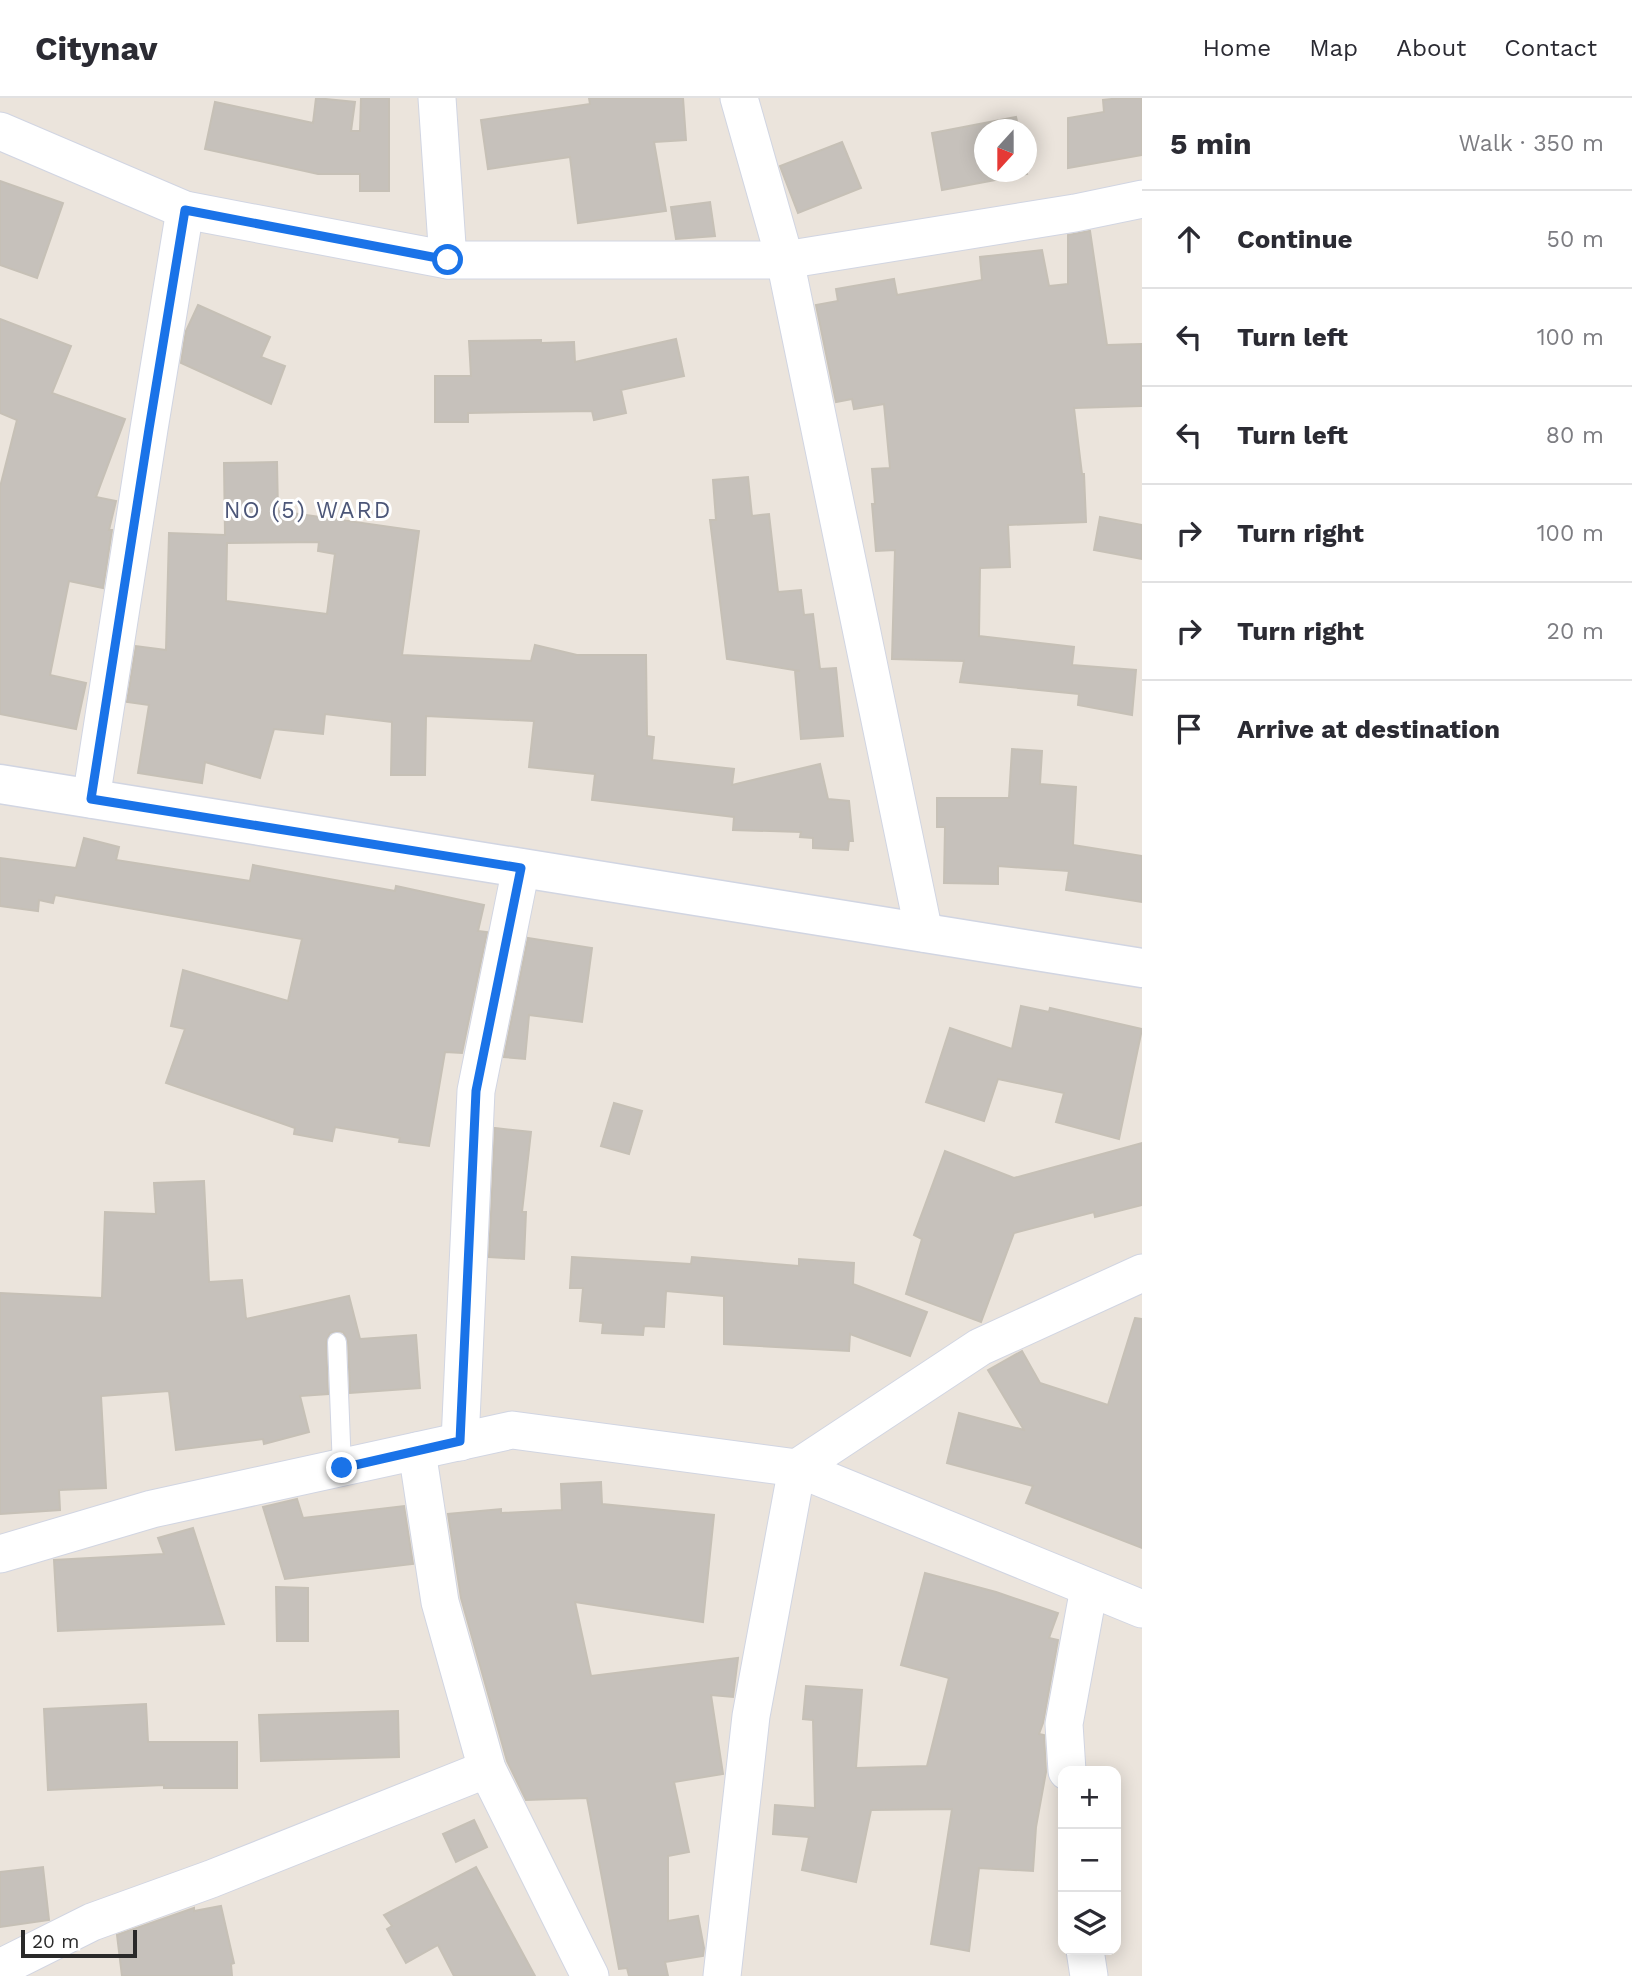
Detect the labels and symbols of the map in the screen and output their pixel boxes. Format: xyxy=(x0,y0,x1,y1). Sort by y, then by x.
north arrow xyxy=(974,119,1037,182)
route start xyxy=(432,244,463,275)
district label: NO (5) WARD xyxy=(224,497,392,524)
route end xyxy=(326,1452,357,1483)
scale bar xyxy=(21,1927,136,1959)

